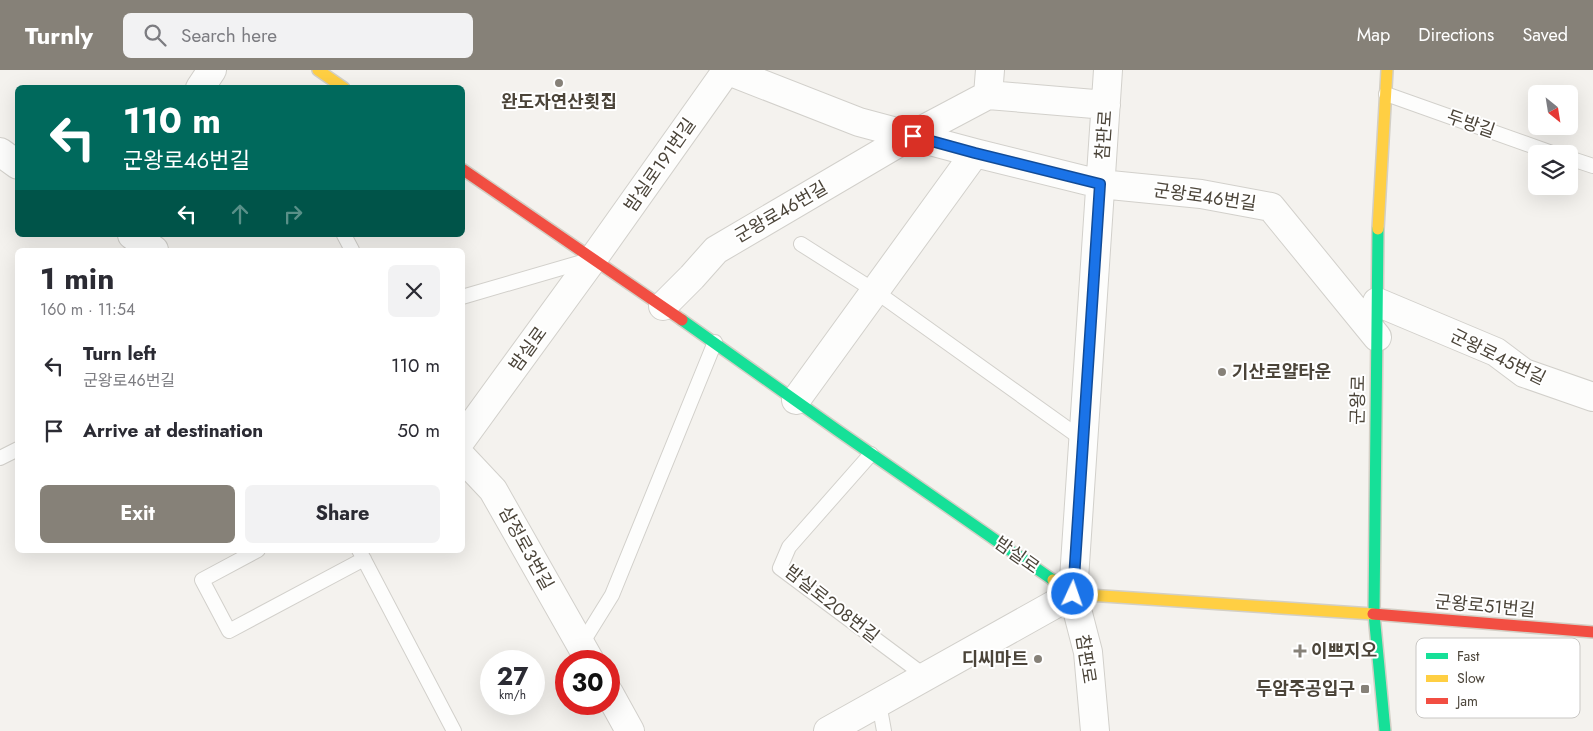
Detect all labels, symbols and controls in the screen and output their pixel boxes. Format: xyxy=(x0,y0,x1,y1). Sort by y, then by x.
search box xyxy=(123,13,473,58)
text: Turnly xyxy=(25,18,93,53)
icon: search xyxy=(141,21,169,49)
text: Search here xyxy=(181,22,277,49)
text: Map xyxy=(1357,22,1390,48)
text: Directions xyxy=(1418,22,1494,48)
text: Saved xyxy=(1522,22,1568,48)
marker: 완도자연산횟집 xyxy=(553,77,565,89)
north arrow xyxy=(1528,85,1578,135)
map controls xyxy=(1528,85,1578,195)
place label: 완도자연산횟집 xyxy=(501,89,617,115)
text: 110 m xyxy=(123,96,221,146)
street label: 두방길 xyxy=(1443,104,1499,144)
icon: left xyxy=(40,105,105,170)
street label: 참판로 xyxy=(1089,109,1119,161)
street label: 밤실로191번길 xyxy=(618,113,702,217)
pin xyxy=(892,115,934,157)
icon: arrive xyxy=(899,122,927,150)
text: 군왕로46번길 xyxy=(123,144,250,176)
button: layers xyxy=(1528,145,1578,195)
street label: 군왕로46번길 xyxy=(730,175,832,249)
street label: 군왕로46번길 xyxy=(1152,177,1258,217)
icon: left xyxy=(173,200,201,228)
icon: ahead xyxy=(226,200,254,228)
icon: right xyxy=(279,200,307,228)
text: 1 min xyxy=(40,257,114,300)
button: close xyxy=(388,265,440,317)
text: 160 m · 11:54 xyxy=(40,298,135,321)
street label: 밤실로 xyxy=(503,321,553,377)
street label: 군왕로45번길 xyxy=(1446,323,1550,391)
text: Turn left xyxy=(83,340,156,367)
icon: left xyxy=(40,352,68,380)
text: 110 m xyxy=(391,352,440,379)
place label: 기산로얄타운 xyxy=(1232,359,1331,385)
marker: 기산로얄타운 xyxy=(1216,366,1228,378)
text: 군왕로46번길 xyxy=(83,369,175,392)
street label: 군왕로 xyxy=(1345,375,1371,425)
icon: arrive xyxy=(40,417,68,445)
text: Arrive at destination xyxy=(83,417,263,444)
text: 50 m xyxy=(397,417,440,444)
button: Exit xyxy=(40,485,235,543)
button: Share xyxy=(245,485,440,543)
street label: 삼정로3번길 xyxy=(492,501,560,595)
street label: 밤실로 xyxy=(989,530,1045,580)
street label: 밤실로208번길 xyxy=(779,559,885,649)
position arrow xyxy=(1046,567,1098,619)
street label: 군왕로51번길 xyxy=(1434,589,1536,623)
street label: 참판로 xyxy=(1069,632,1103,686)
place label: 이쁘지오 xyxy=(1311,638,1377,664)
legend xyxy=(1416,638,1580,718)
marker: 이쁘지오 xyxy=(1293,644,1307,658)
place label: 디씨마트 xyxy=(962,646,1028,672)
text: Fast xyxy=(1457,646,1480,666)
speed limit sign: 30 xyxy=(555,650,620,715)
marker: 디씨마트 xyxy=(1032,653,1044,665)
text: 27 xyxy=(497,658,528,694)
text: Slow xyxy=(1457,668,1485,688)
place label: 두암주공입구 xyxy=(1256,676,1355,702)
marker: 두암주공입구 xyxy=(1359,683,1371,695)
text: km/h xyxy=(499,686,526,704)
text: Jam xyxy=(1455,691,1478,711)

